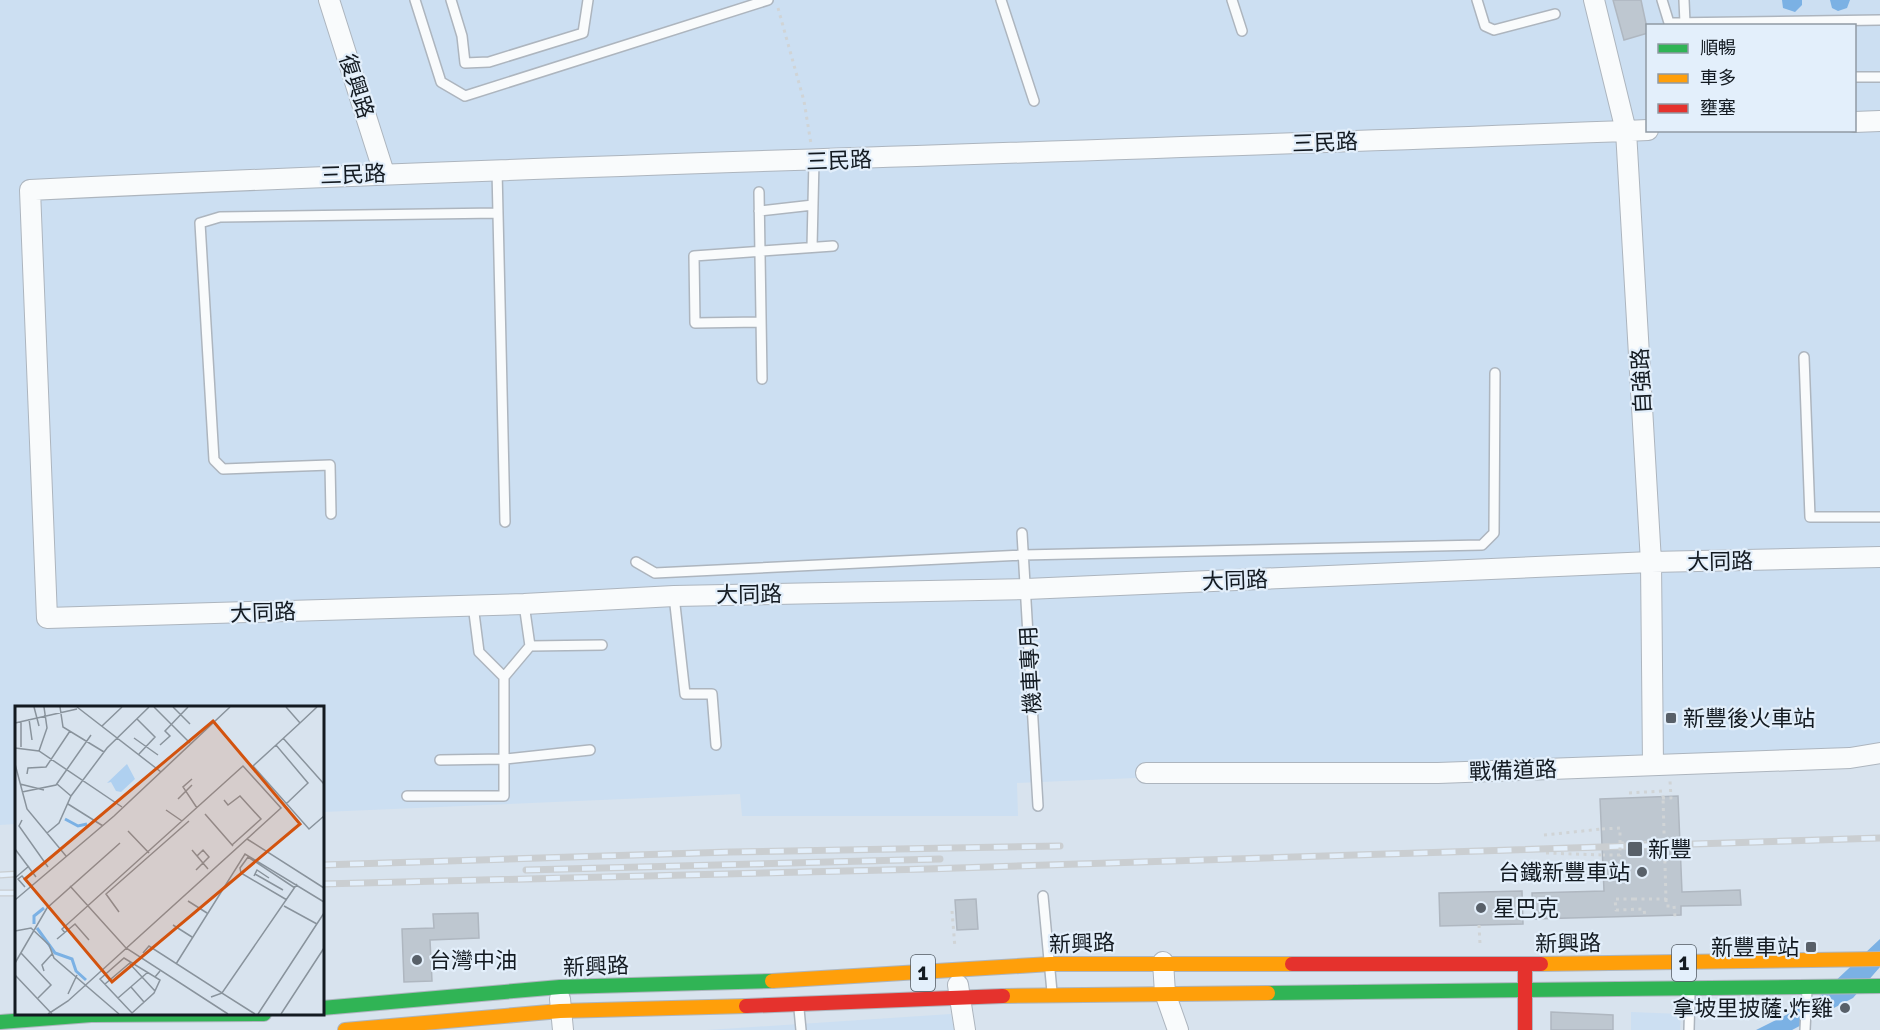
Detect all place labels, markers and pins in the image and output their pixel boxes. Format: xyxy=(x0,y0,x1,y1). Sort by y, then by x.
place label: 新豐後火車站 xyxy=(1683,705,1815,732)
marker: 新豐後火車站 xyxy=(1664,711,1678,725)
place label: 新豐 xyxy=(1648,836,1692,863)
marker: 新豐 xyxy=(1626,840,1644,858)
place label: 台鐵新豐車站 xyxy=(1498,859,1630,886)
marker: 台鐵新豐車站 xyxy=(1635,865,1649,879)
place label: 星巴克 xyxy=(1493,895,1559,922)
marker: 星巴克 xyxy=(1474,901,1488,915)
place label: 新豐車站 xyxy=(1711,934,1799,961)
marker: 新豐車站 xyxy=(1804,940,1818,954)
place label: 台灣中油 xyxy=(429,947,517,974)
marker: 台灣中油 xyxy=(410,953,424,967)
place label: 拿坡里披薩·炸雞 xyxy=(1672,995,1833,1022)
marker: 拿坡里披薩·炸雞 xyxy=(1838,1001,1852,1015)

